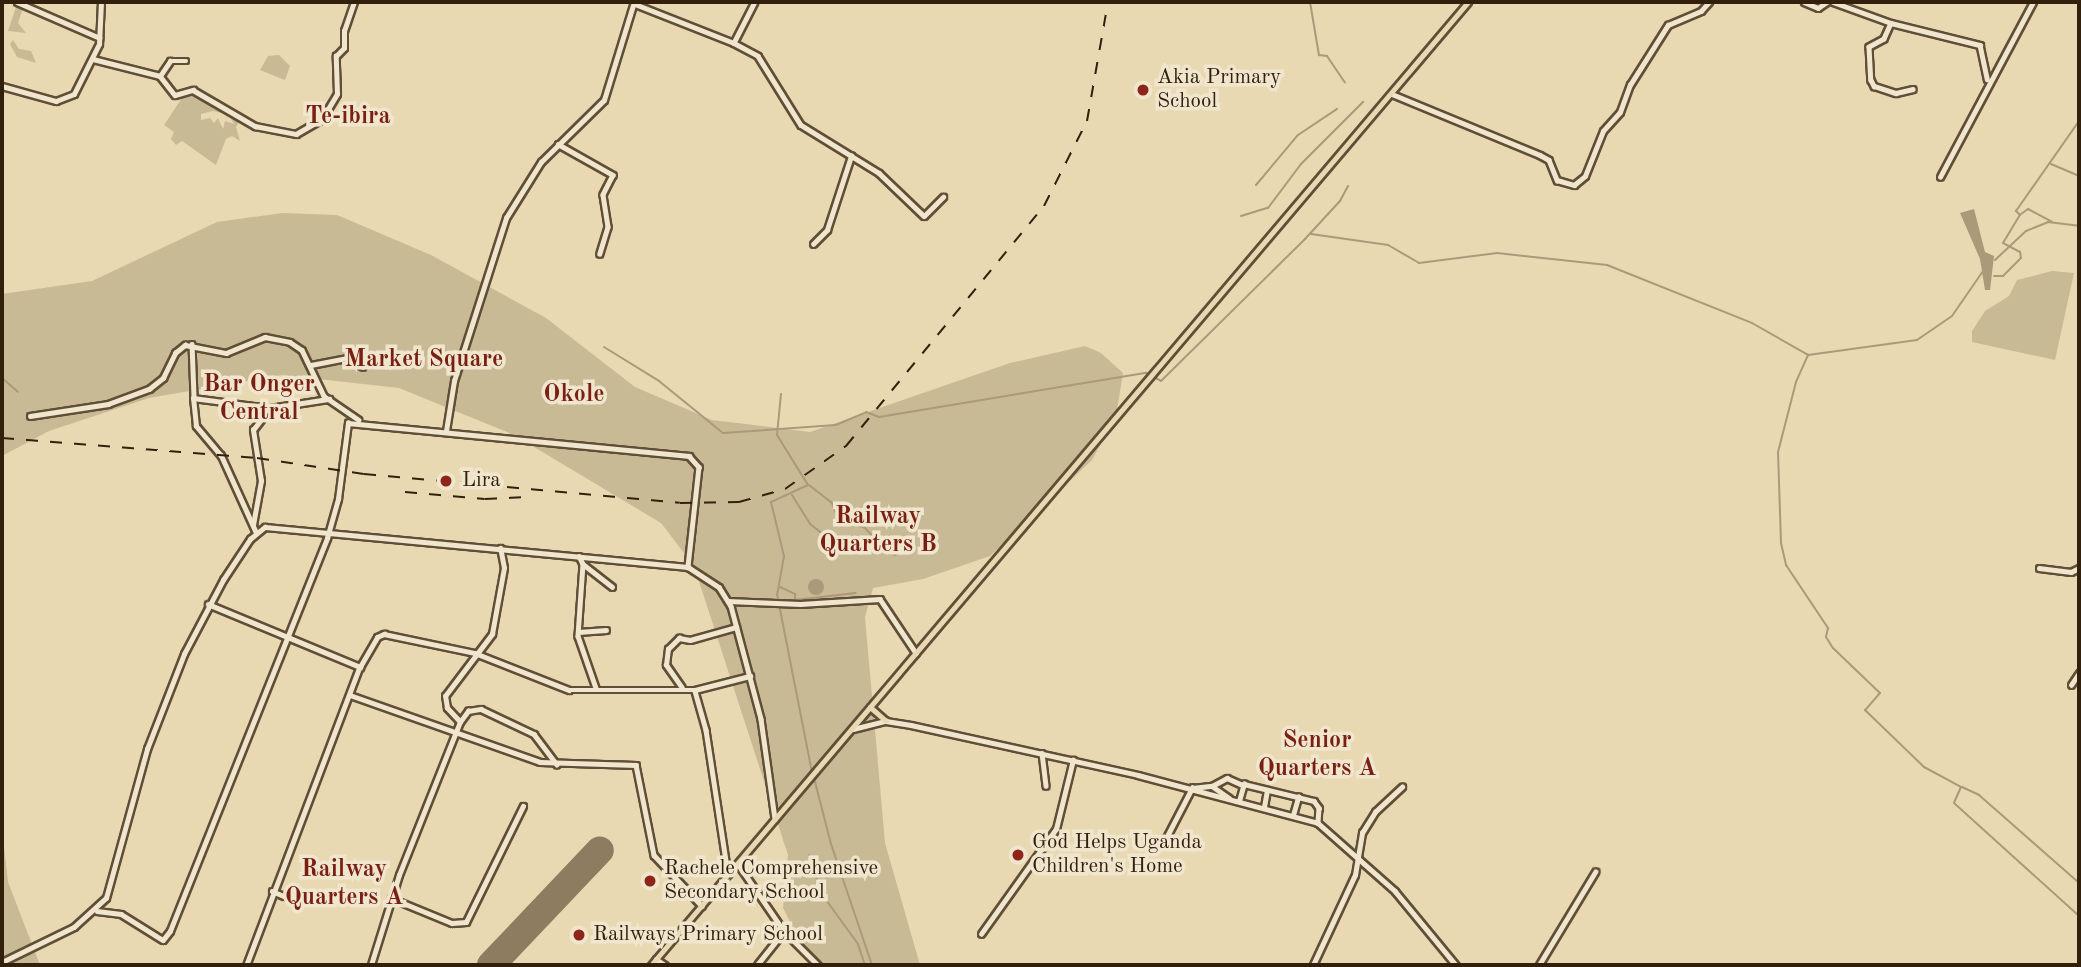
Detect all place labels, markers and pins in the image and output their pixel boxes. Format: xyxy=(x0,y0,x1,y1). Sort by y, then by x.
place label: Akia Primary School xyxy=(1157,65,1281,115)
marker: Akia Primary School xyxy=(1135,82,1151,98)
place label: Lira xyxy=(462,468,501,494)
marker: Lira xyxy=(436,471,456,491)
place label: God Helps Uganda Children's Home xyxy=(1032,830,1202,880)
marker: God Helps Uganda Children's Home xyxy=(1010,847,1026,863)
place label: Rachele Comprehensive Secondary School xyxy=(664,856,878,906)
marker: Rachele Comprehensive Secondary School xyxy=(642,873,658,889)
place label: Railways Primary School xyxy=(593,922,823,948)
marker: Railways Primary School xyxy=(571,927,587,943)

